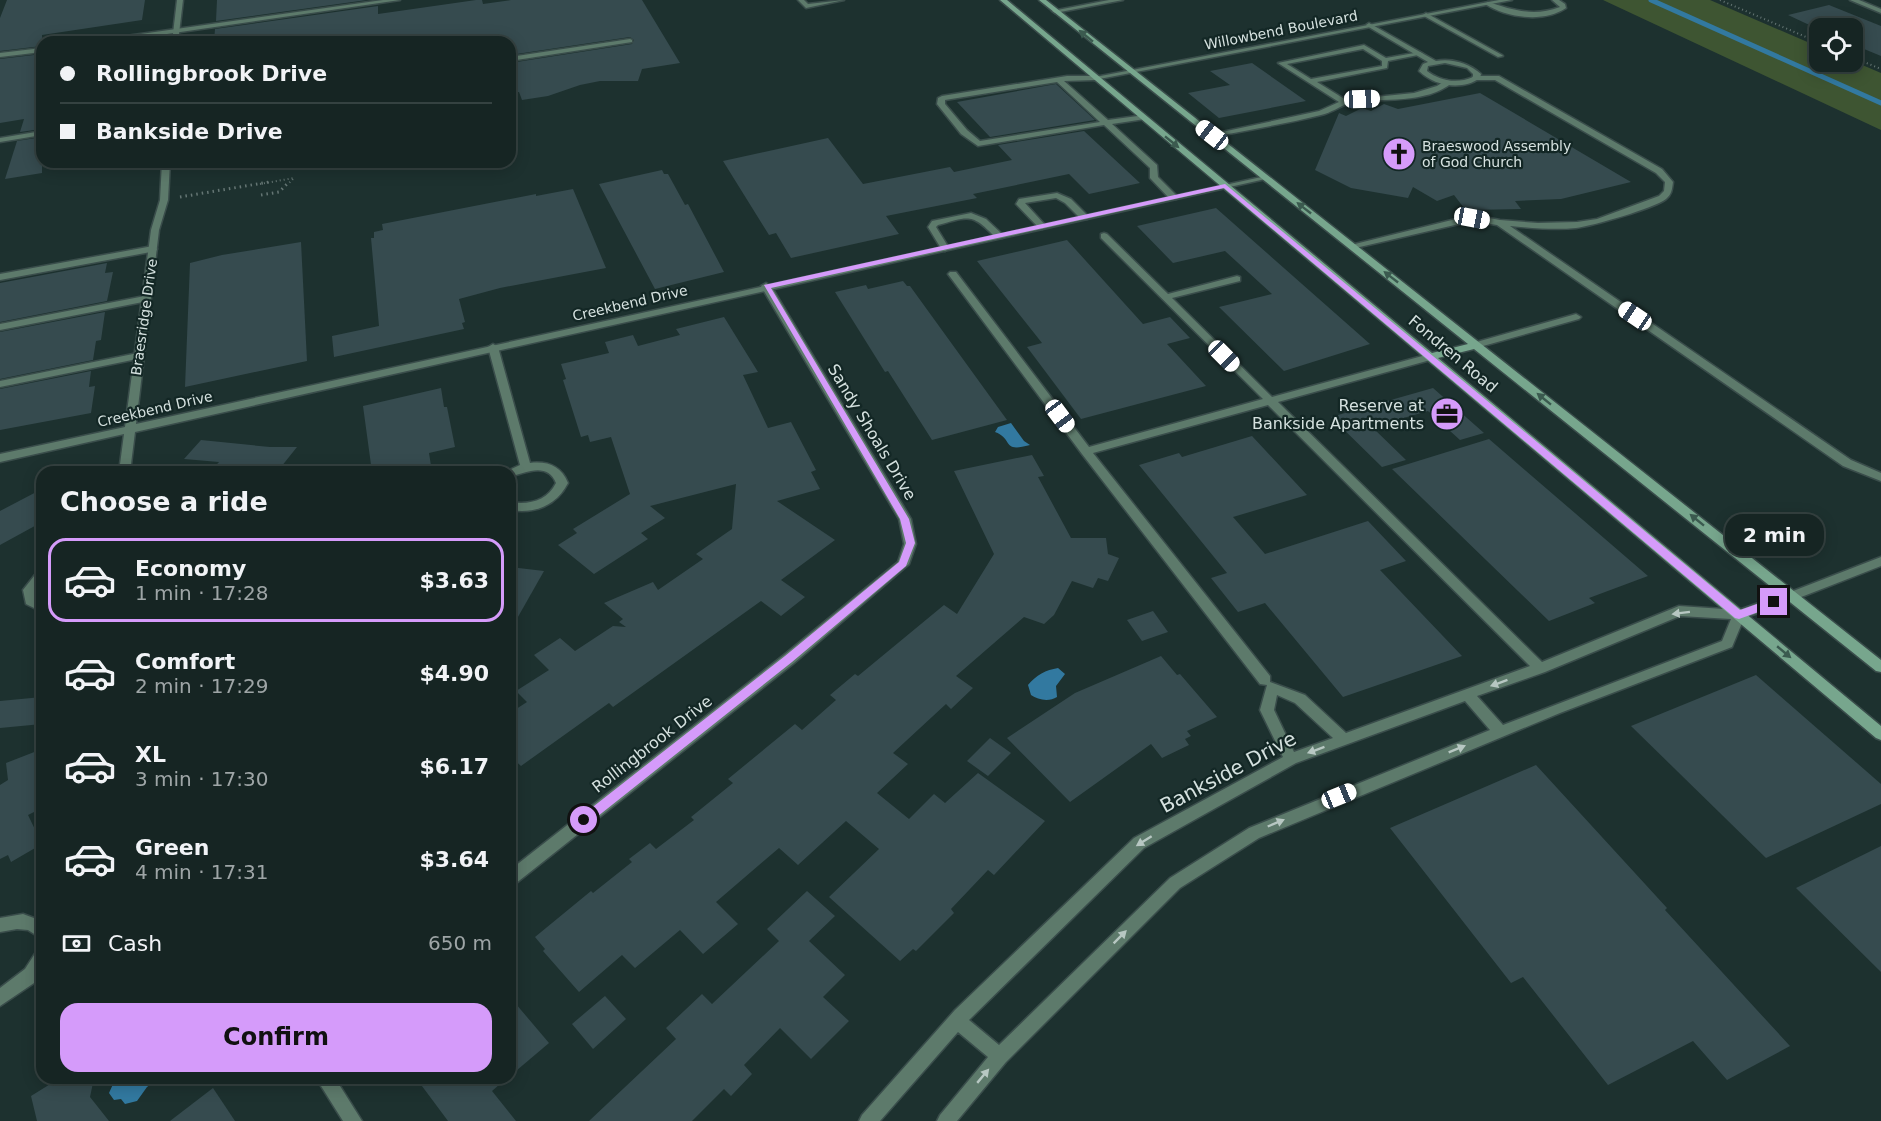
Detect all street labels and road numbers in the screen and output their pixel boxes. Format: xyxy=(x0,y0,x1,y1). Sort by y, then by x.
street label: Willowbend Boulevard xyxy=(1203,7,1359,53)
street label: Braesridge Drive xyxy=(128,258,160,376)
street label: Creekbend Drive xyxy=(571,282,689,324)
street label: Fondren Road xyxy=(1405,311,1501,397)
street label: Sandy Shoals Drive xyxy=(824,361,920,503)
street label: Creekbend Drive xyxy=(96,388,214,430)
street label: Rollingbrook Drive xyxy=(588,691,716,797)
street label: Bankside Drive xyxy=(1156,726,1300,818)

